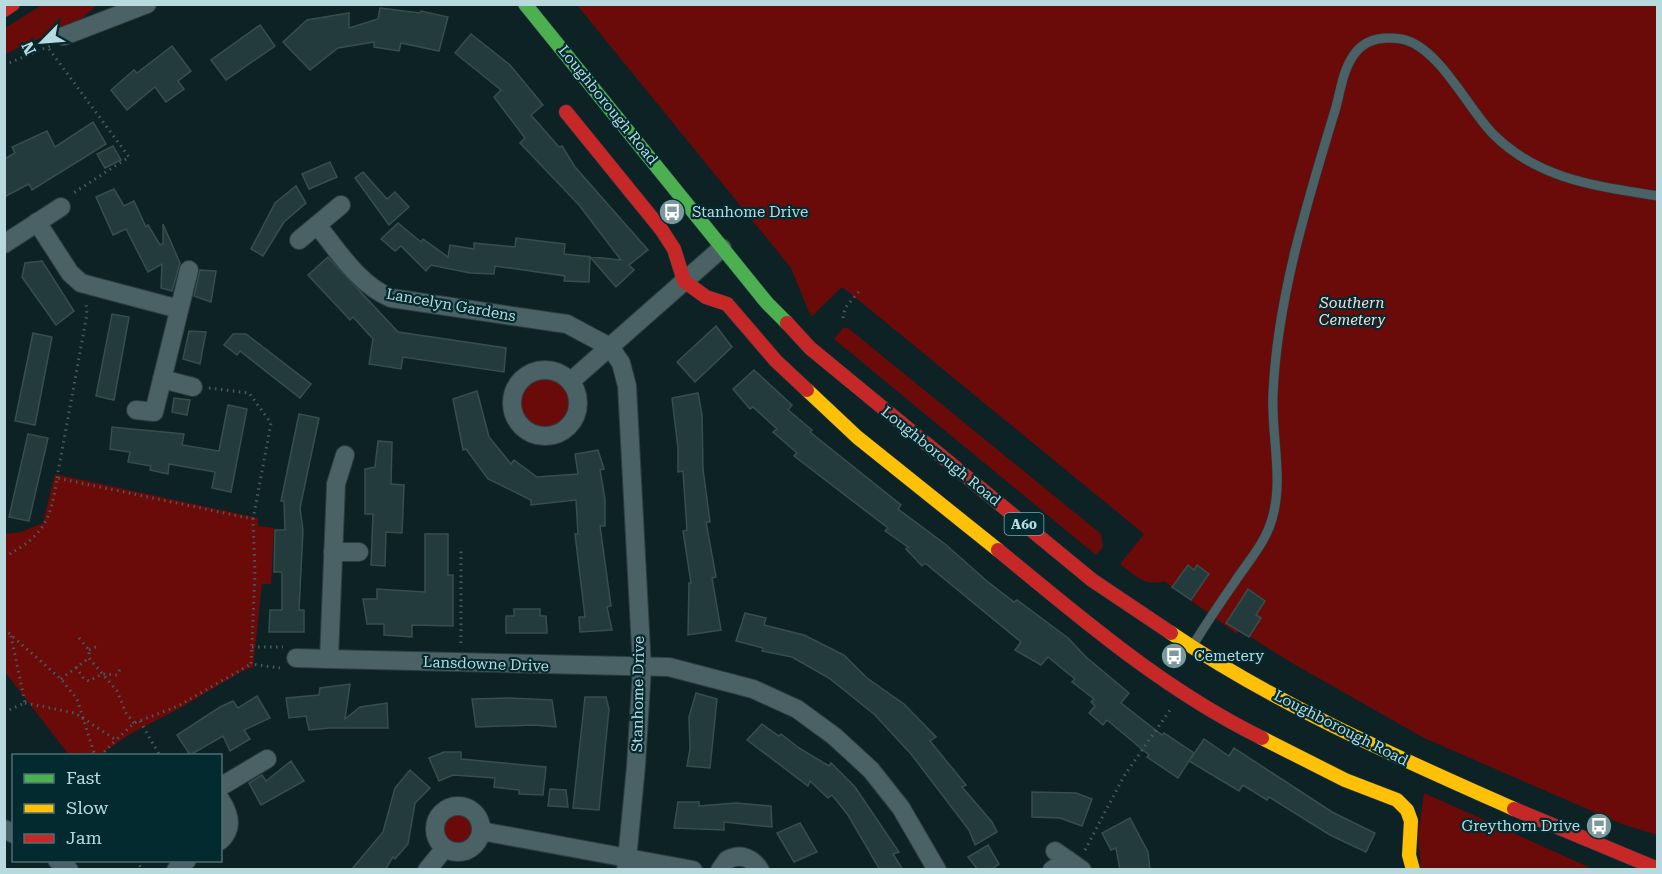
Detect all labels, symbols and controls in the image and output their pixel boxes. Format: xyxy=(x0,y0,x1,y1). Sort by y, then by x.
north arrow xyxy=(12,12,72,72)
text: N xyxy=(18,39,40,58)
street label: Loughborough Road xyxy=(554,42,662,169)
bus stop icon: Stanhome Drive xyxy=(657,197,687,227)
place label: Stanhome Drive xyxy=(692,203,808,221)
street label: Lancelyn Gardens xyxy=(385,285,517,325)
park label: Southern Cemetery xyxy=(1319,294,1385,329)
street label: Loughborough Road xyxy=(878,402,1005,510)
road number: A60 xyxy=(1004,513,1044,535)
street label: Stanhome Drive xyxy=(628,636,648,752)
bus stop icon: Cemetery xyxy=(1159,641,1189,671)
place label: Cemetery xyxy=(1194,647,1264,665)
street label: Lansdowne Drive xyxy=(423,653,549,675)
street label: Loughborough Road xyxy=(1271,686,1411,770)
legend xyxy=(12,754,222,862)
text: Fast xyxy=(66,767,101,788)
text: Slow xyxy=(66,797,108,818)
bus stop icon: Greythorn Drive xyxy=(1584,811,1614,841)
place label: Greythorn Drive xyxy=(1462,817,1580,835)
text: Jam xyxy=(66,827,102,848)

